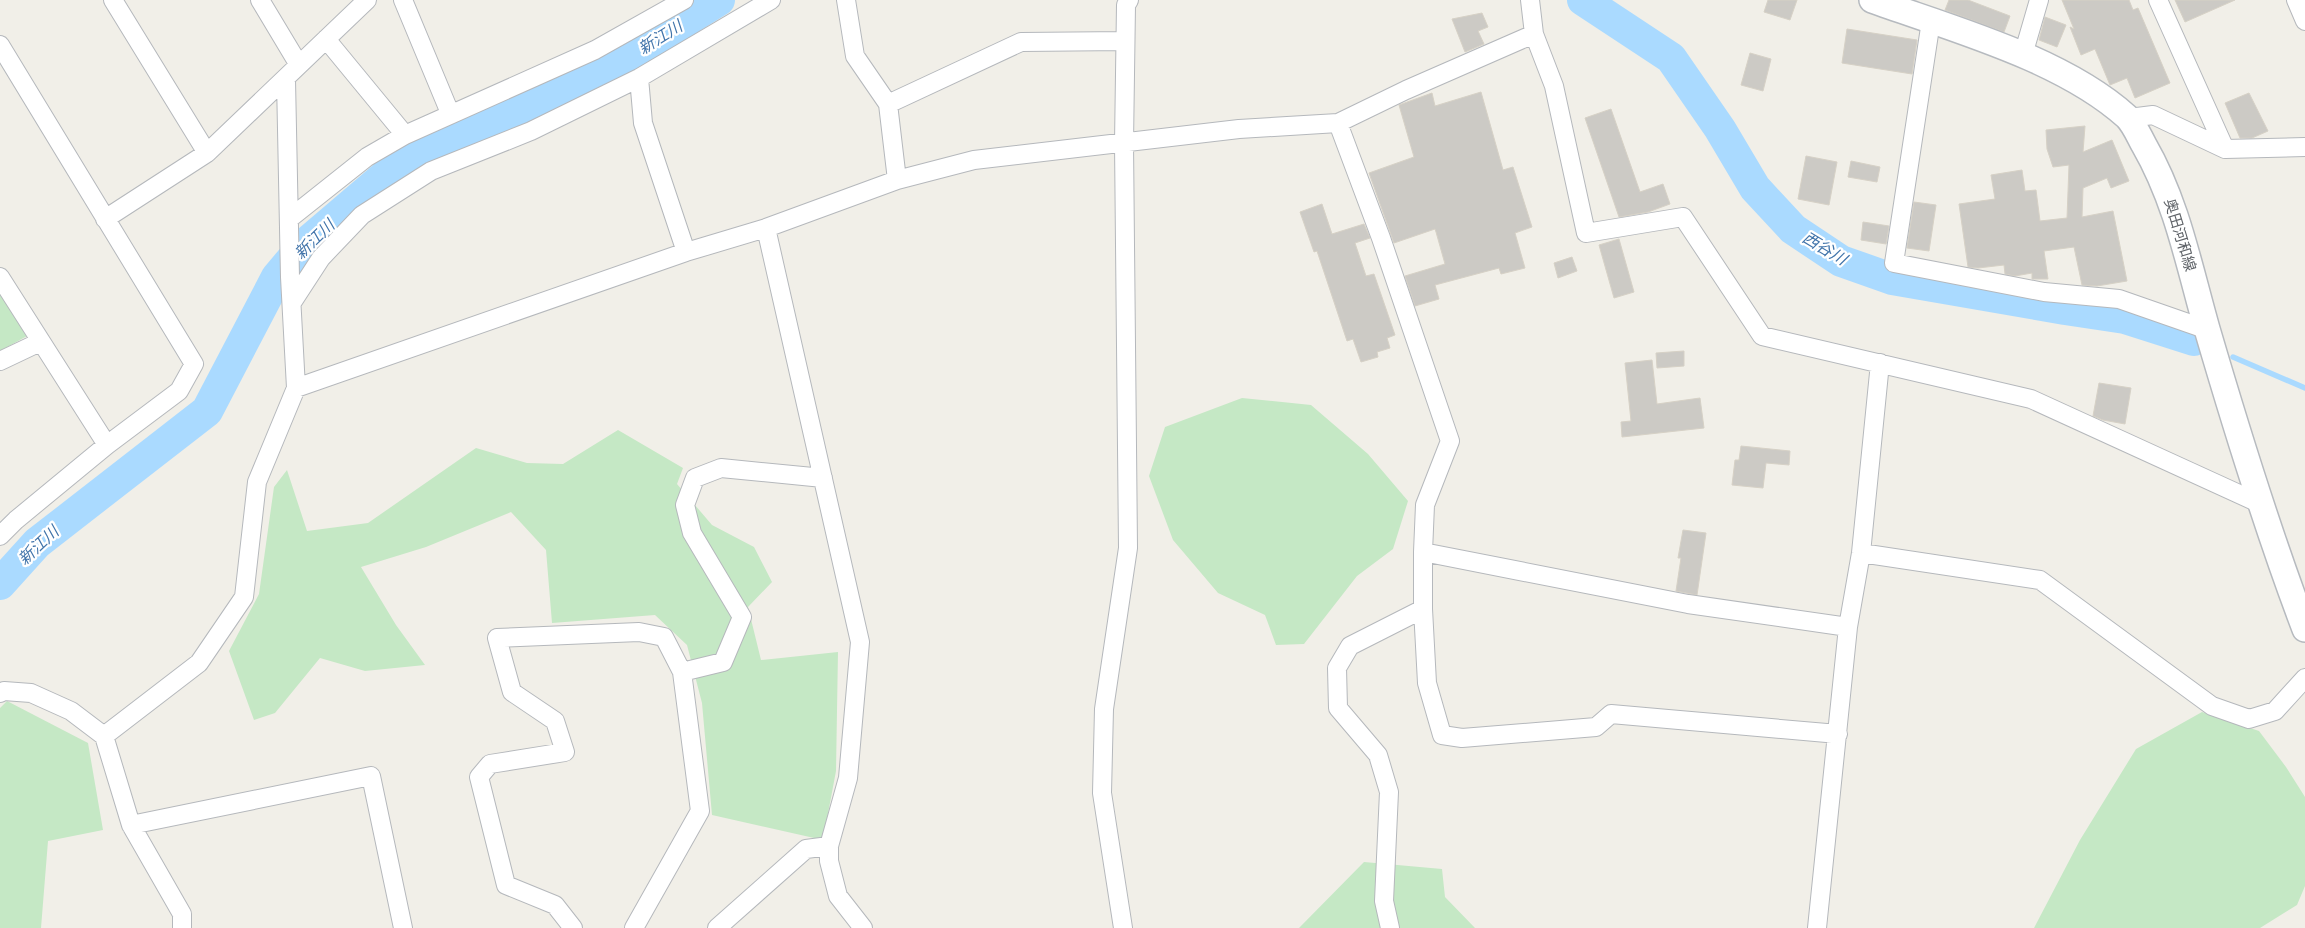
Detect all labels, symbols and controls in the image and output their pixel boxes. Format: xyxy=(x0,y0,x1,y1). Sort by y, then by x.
water label: 新江川 xyxy=(634,15,687,58)
street label: 奥田河和線 xyxy=(2161,196,2201,273)
water label: 新江川 xyxy=(290,214,340,263)
water label: 西谷川 xyxy=(1799,227,1852,270)
water label: 新江川 xyxy=(14,520,64,569)

